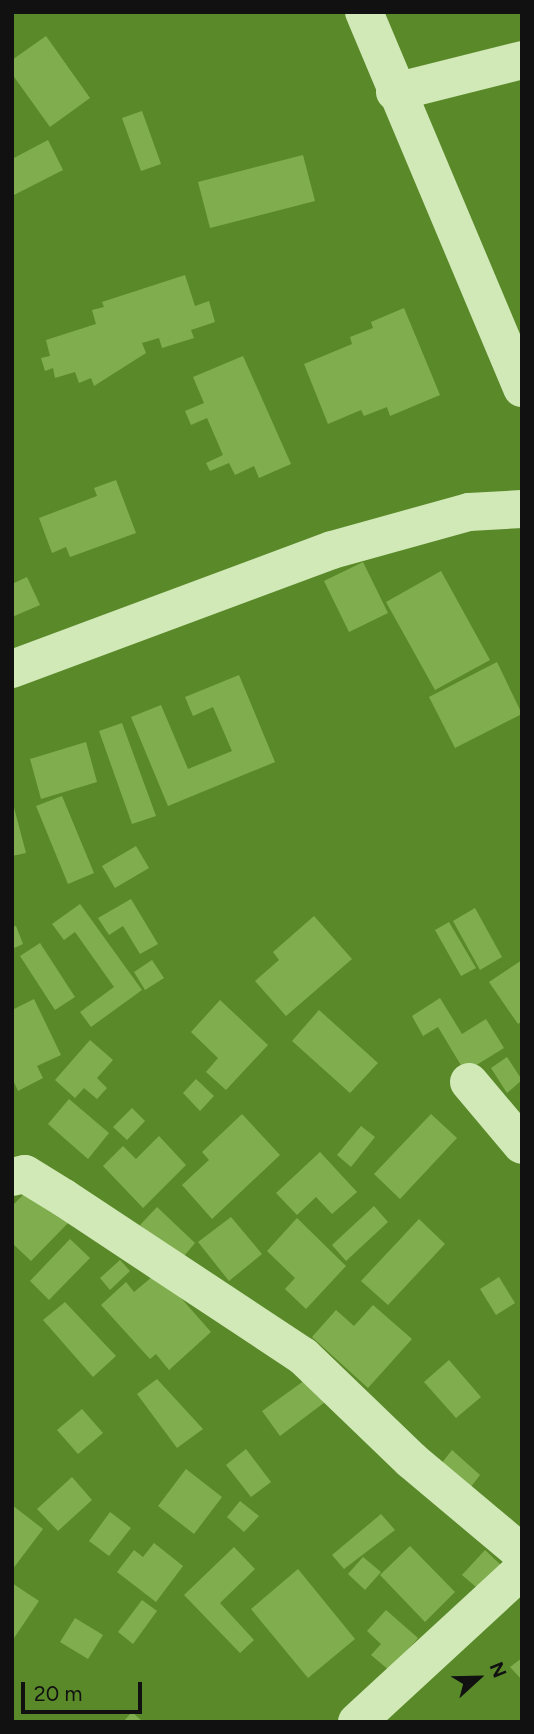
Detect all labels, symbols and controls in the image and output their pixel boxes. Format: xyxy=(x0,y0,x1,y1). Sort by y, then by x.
north arrow xyxy=(443,1643,513,1713)
text: N xyxy=(485,1659,511,1681)
scale bar xyxy=(24,1668,145,1712)
text: 20 m xyxy=(34,1681,82,1706)

